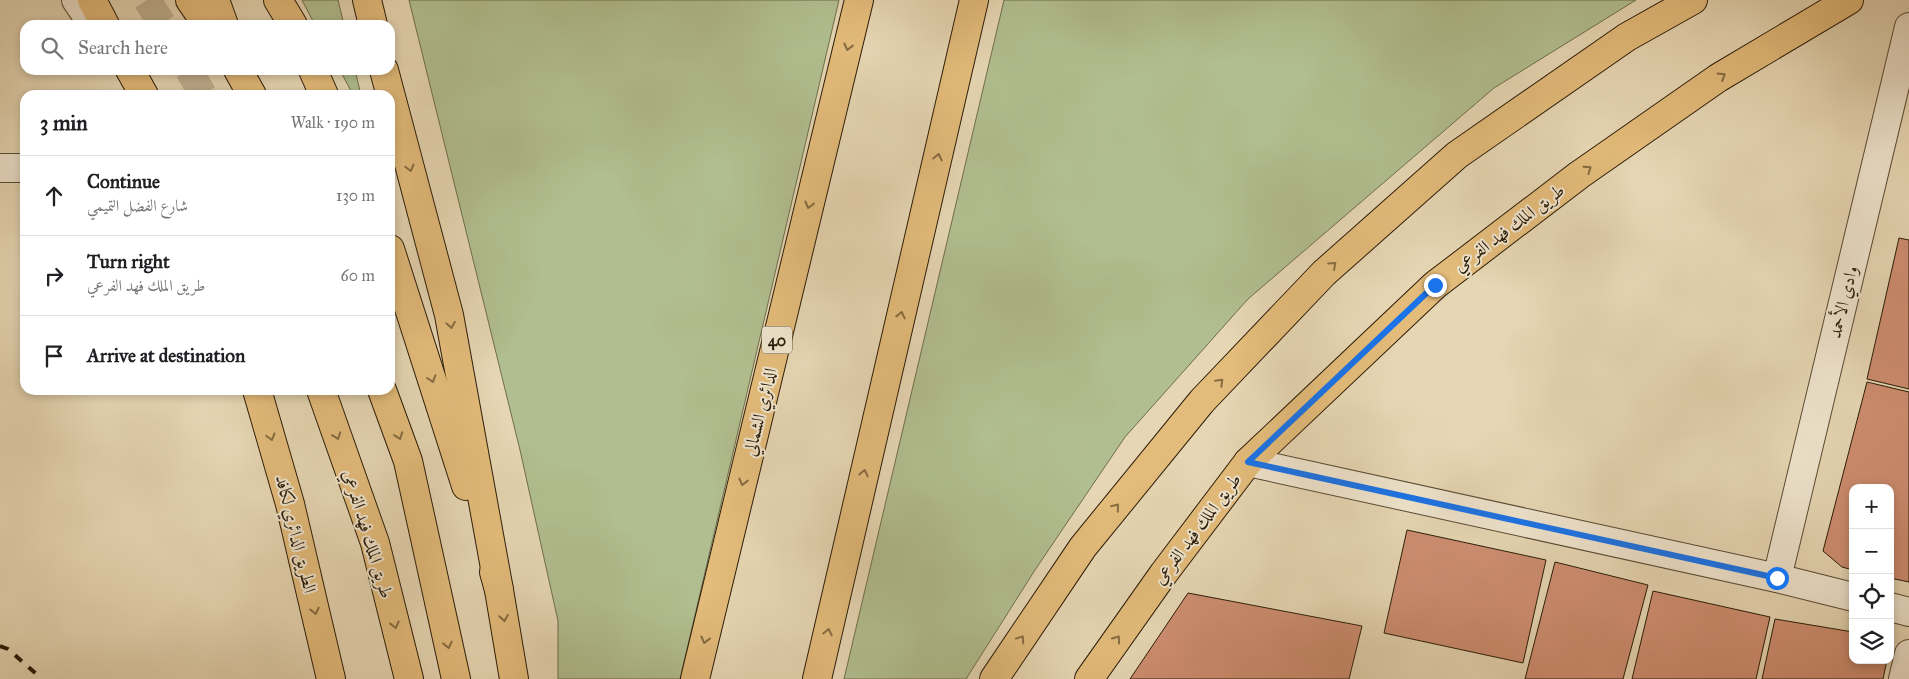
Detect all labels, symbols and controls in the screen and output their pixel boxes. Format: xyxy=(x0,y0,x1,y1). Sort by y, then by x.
search box xyxy=(20,20,395,75)
icon: search xyxy=(38,34,66,62)
text: Search here xyxy=(78,36,168,59)
one-way arrow xyxy=(843,43,854,52)
one-way arrow xyxy=(1716,73,1725,83)
text: 3 min xyxy=(40,110,88,136)
text: Walk · 190 m xyxy=(291,113,375,132)
one-way arrow xyxy=(932,152,943,161)
one-way arrow xyxy=(404,163,415,172)
one-way arrow xyxy=(1582,166,1592,175)
text: Continue xyxy=(87,170,160,193)
street label: طريق الملك فهد الفرعي xyxy=(1449,179,1571,280)
icon: ahead xyxy=(40,182,68,210)
text: 130 m xyxy=(336,186,375,205)
text: شارع الفضل التميمي xyxy=(87,196,188,215)
one-way arrow xyxy=(805,201,815,209)
text: Turn right xyxy=(87,250,170,273)
icon: right xyxy=(40,262,68,290)
one-way arrow xyxy=(1327,263,1336,271)
street label: وادي الأحمد xyxy=(1821,263,1866,341)
text: 60 m xyxy=(341,266,375,285)
route end xyxy=(1424,274,1447,297)
text: طريق الملك فهد الفرعي xyxy=(87,276,205,295)
one-way arrow xyxy=(895,310,906,319)
one-way arrow xyxy=(446,321,456,329)
road number: 40 xyxy=(762,326,792,354)
icon: arrive xyxy=(40,342,68,370)
text: Arrive at destination xyxy=(87,344,245,367)
street label: الدائري الشمالي xyxy=(738,366,785,459)
one-way arrow xyxy=(426,374,436,383)
one-way arrow xyxy=(1214,379,1223,388)
one-way arrow xyxy=(331,431,341,440)
one-way arrow xyxy=(393,431,403,440)
one-way arrow xyxy=(265,432,275,440)
street label: طريق الملك فهد الفرعي xyxy=(334,467,398,602)
one-way arrow xyxy=(858,469,869,478)
street label: طريق الملك فهد الفرعي xyxy=(1148,469,1249,591)
street label: الطريق الدائري لكافد xyxy=(267,473,321,596)
one-way arrow xyxy=(738,478,749,487)
map controls xyxy=(1849,484,1894,664)
button: + xyxy=(1849,484,1894,529)
one-way arrow xyxy=(1111,504,1119,513)
button: − xyxy=(1849,529,1894,574)
route start xyxy=(1766,567,1789,590)
button: locate xyxy=(1849,574,1894,619)
one-way arrow xyxy=(309,607,320,616)
one-way arrow xyxy=(499,614,509,622)
button: layers xyxy=(1849,619,1894,664)
one-way arrow xyxy=(389,620,400,629)
one-way arrow xyxy=(822,627,833,636)
one-way arrow xyxy=(1015,635,1024,644)
one-way arrow xyxy=(1111,635,1120,645)
one-way arrow xyxy=(700,636,710,644)
one-way arrow xyxy=(442,640,453,649)

